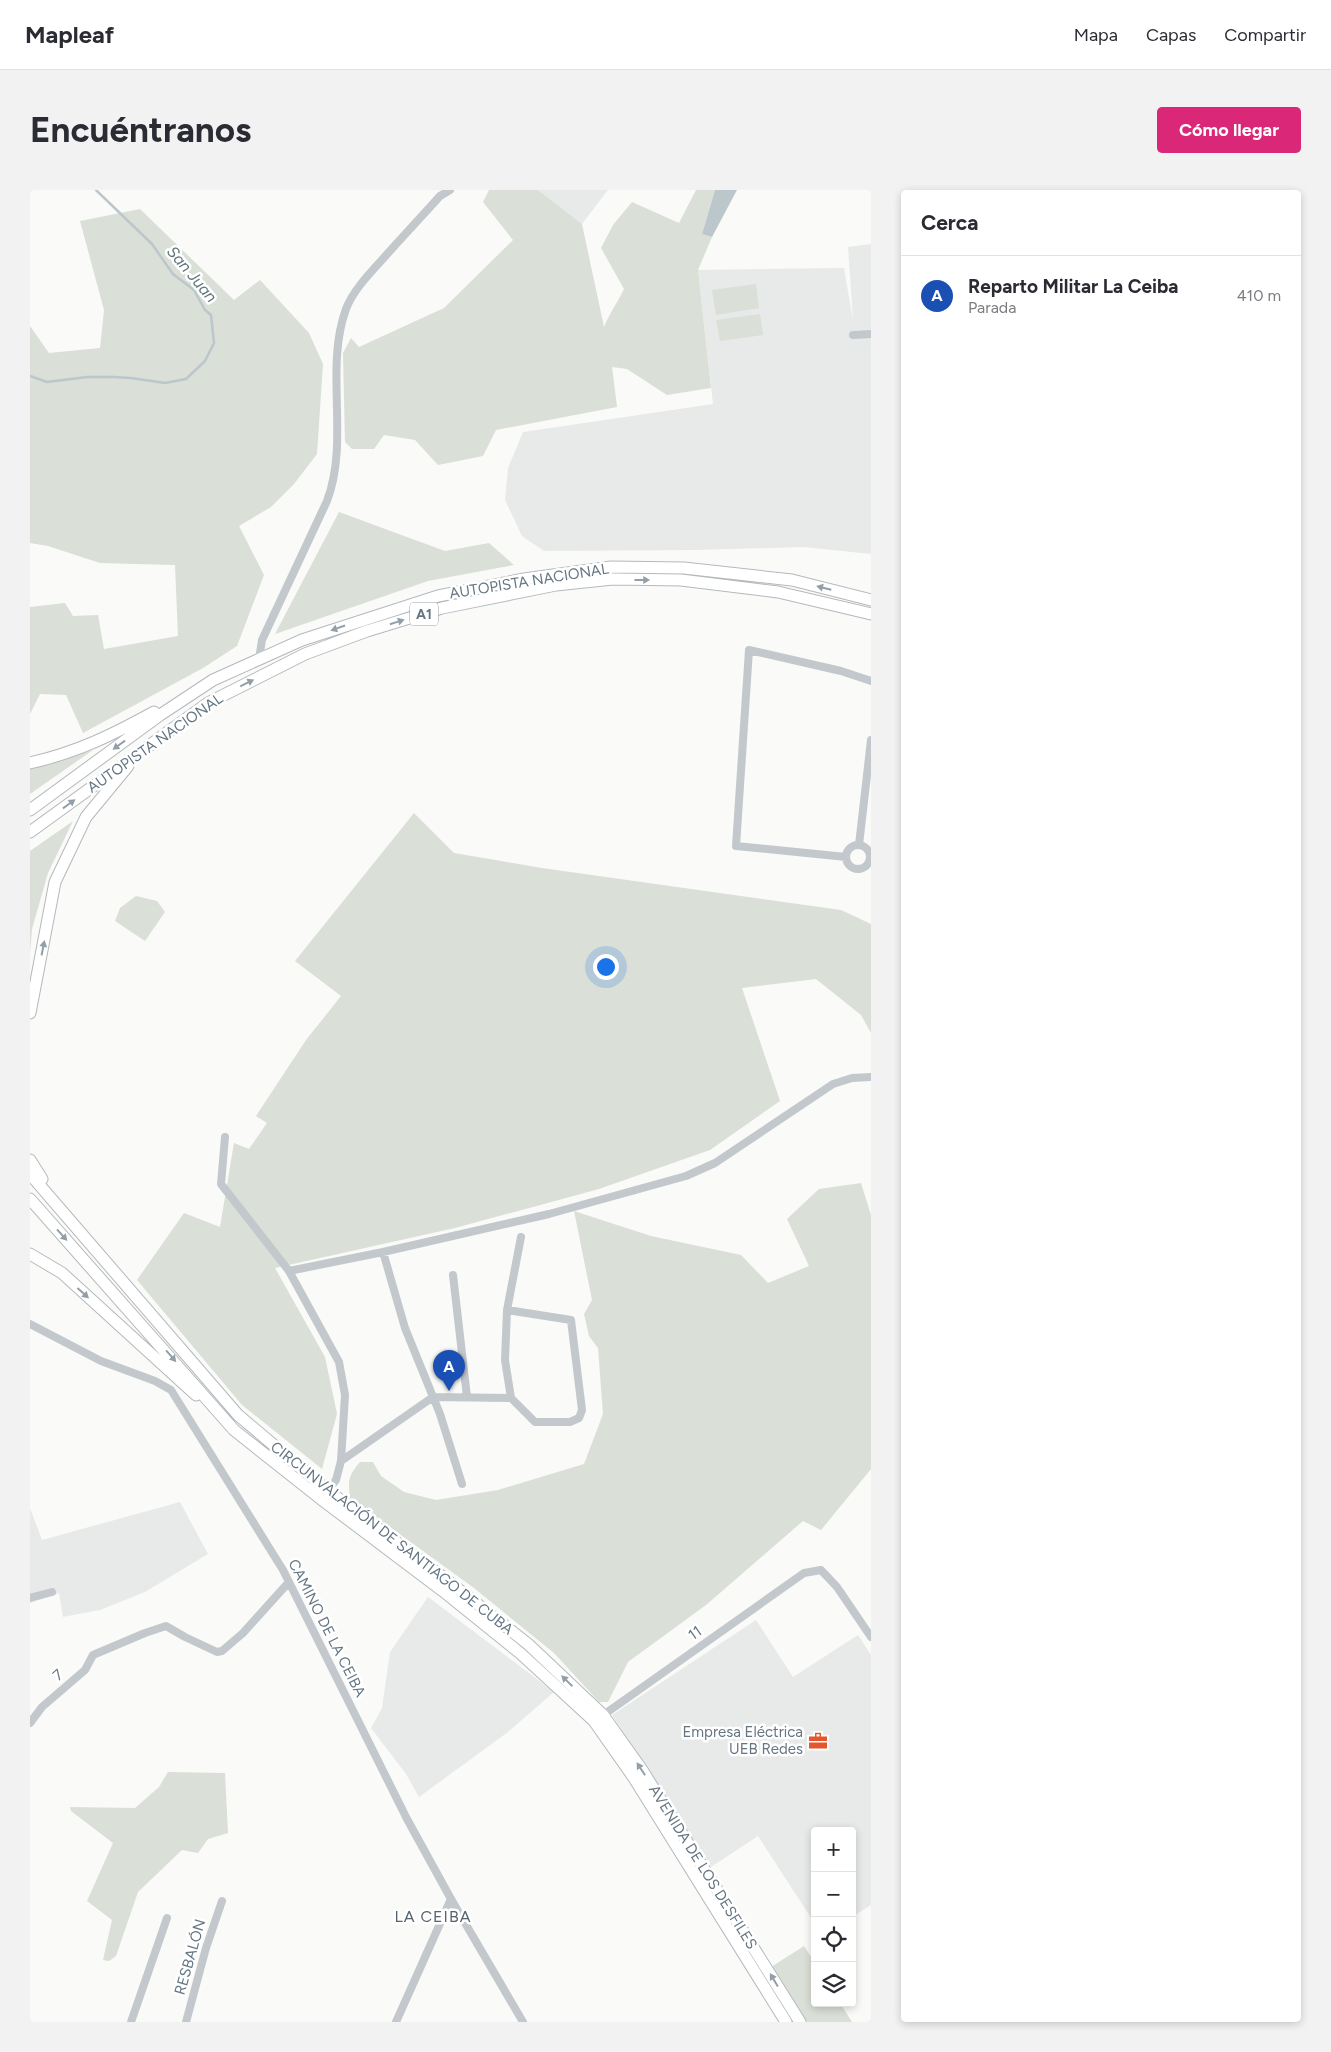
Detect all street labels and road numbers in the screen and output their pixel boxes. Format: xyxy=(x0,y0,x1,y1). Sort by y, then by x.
street label: AUTOPISTA NACIONAL xyxy=(448,559,610,602)
road number: A1 xyxy=(410,602,438,626)
street label: AUTOPISTA NACIONAL xyxy=(84,689,226,797)
street label: CIRCUNVALACIÓN DE SANTIAGO DE CUBA xyxy=(267,1438,517,1638)
street label: CAMINO DE LA CEIBA xyxy=(284,1556,370,1700)
street label: 11 xyxy=(685,1622,705,1644)
street label: 7 xyxy=(49,1666,67,1684)
street label: AVENIDA DE LOS DESFILES xyxy=(645,1782,761,1952)
street label: RESBALÓN xyxy=(171,1917,209,1997)

